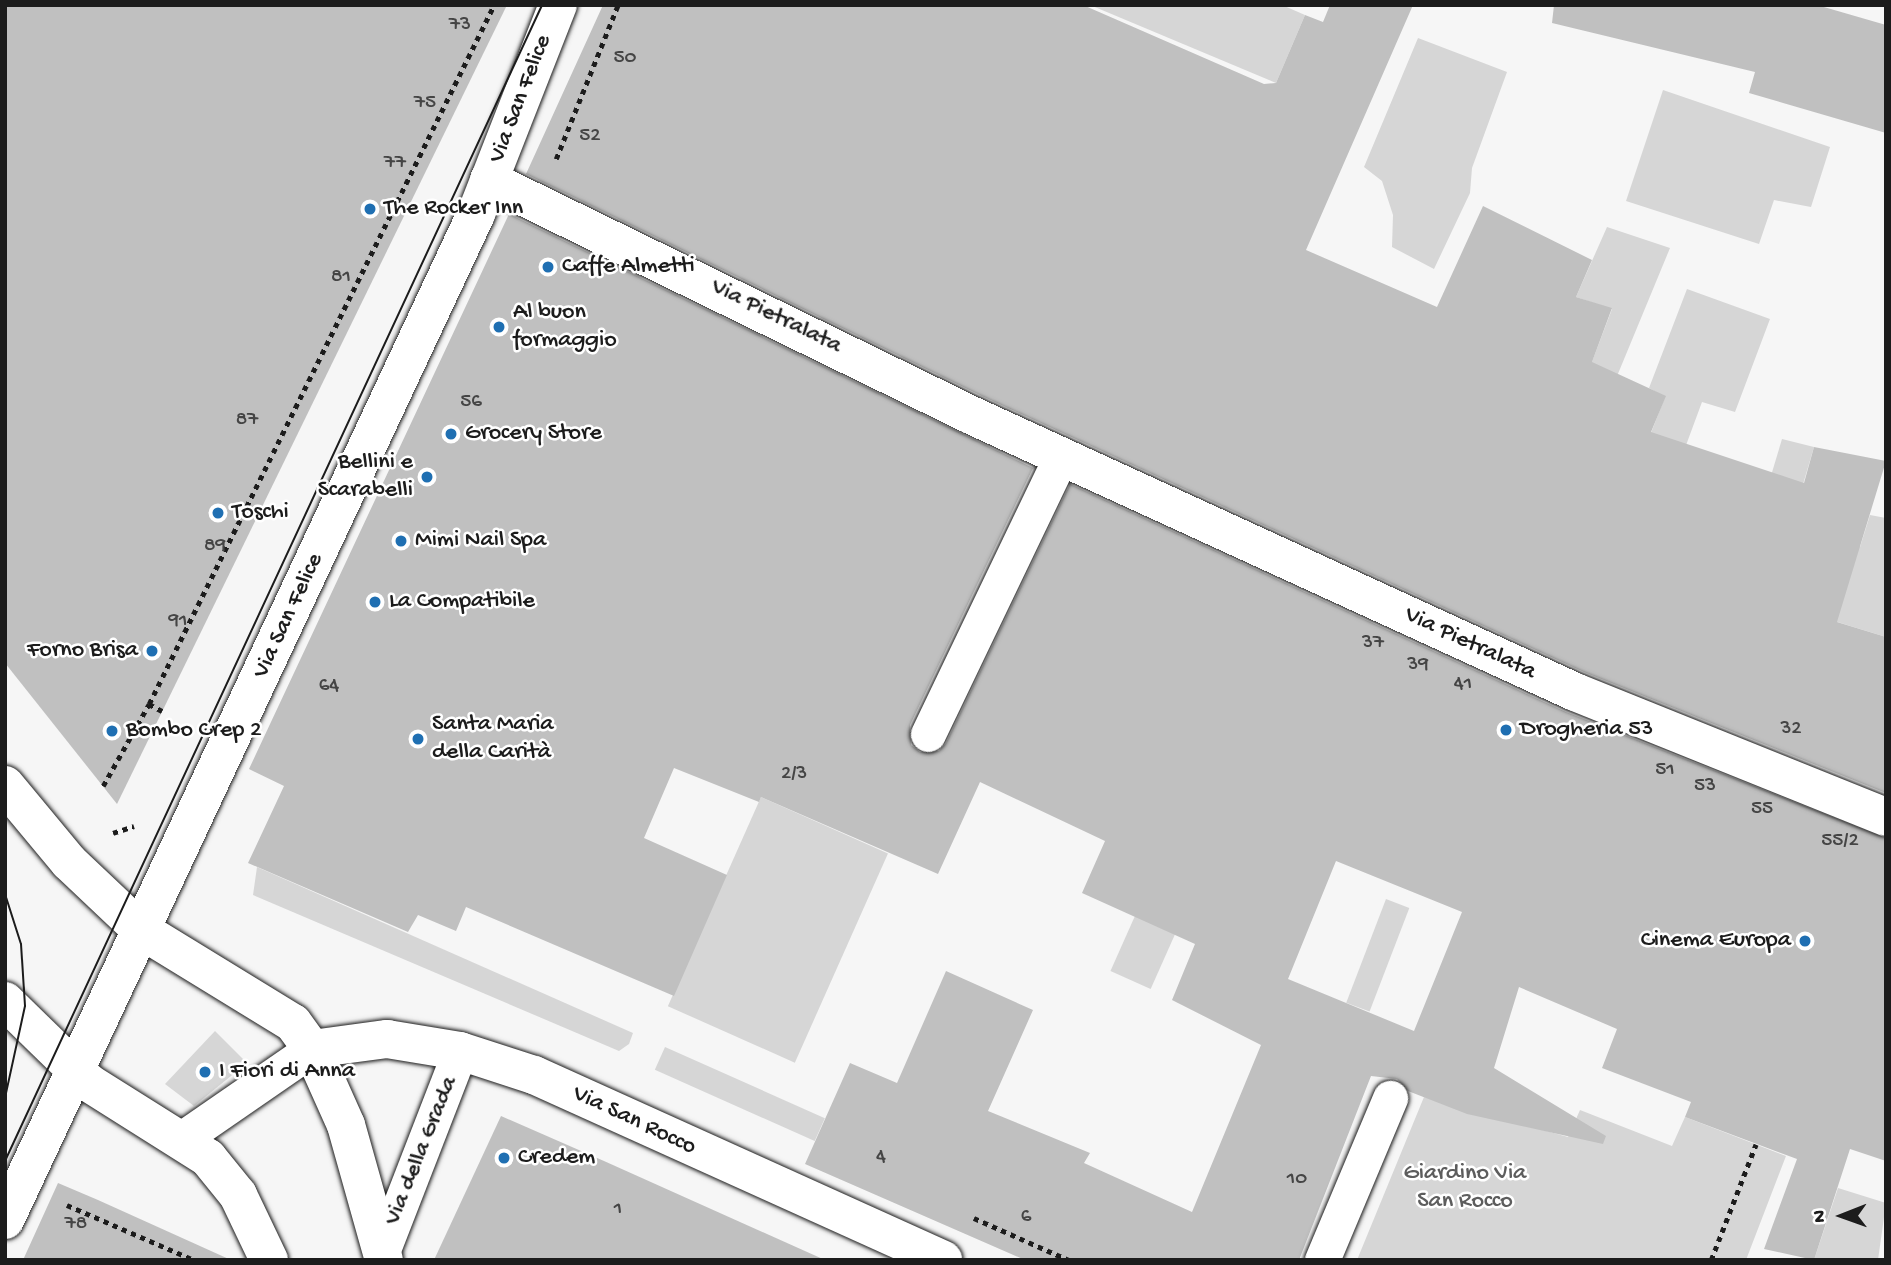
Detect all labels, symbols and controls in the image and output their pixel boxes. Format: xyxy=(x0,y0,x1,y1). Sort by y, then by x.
house number: 73 xyxy=(449,13,471,39)
street label: Via San Felice xyxy=(483,31,559,167)
house number: 50 xyxy=(614,46,636,72)
house number: 75 xyxy=(414,91,436,117)
house number: 52 xyxy=(579,124,601,150)
house number: 77 xyxy=(384,151,406,177)
place label: The Rocker Inn xyxy=(384,195,523,223)
marker: The Rocker Inn xyxy=(362,201,378,217)
place label: Caffe Almetti xyxy=(562,253,695,281)
marker: Caffe Almetti xyxy=(540,259,556,275)
house number: 81 xyxy=(331,265,351,291)
street label: Via Pietralata xyxy=(706,273,846,361)
place label: Al buon formaggio xyxy=(513,299,617,355)
marker: Al buon formaggio xyxy=(491,319,507,335)
house number: 56 xyxy=(460,390,482,416)
house number: 87 xyxy=(236,408,258,434)
place label: Grocery Store xyxy=(465,420,602,448)
marker: Grocery Store xyxy=(443,426,459,442)
place label: Bellini e Scarabelli xyxy=(318,449,413,505)
marker: Bellini e Scarabelli xyxy=(419,469,435,485)
place label: Toschi xyxy=(232,499,289,527)
marker: Toschi xyxy=(210,505,226,521)
place label: Mimi Nail Spa xyxy=(415,527,546,555)
marker: Mimi Nail Spa xyxy=(393,533,409,549)
house number: 89 xyxy=(204,534,226,560)
street label: Via San Felice xyxy=(247,549,331,683)
place label: La Compatibile xyxy=(389,588,535,616)
marker: La Compatibile xyxy=(367,594,383,610)
street label: Via Pietralata xyxy=(1400,601,1540,687)
house number: 91 xyxy=(168,609,188,635)
house number: 37 xyxy=(1362,631,1384,657)
place label: Forno Brisa xyxy=(27,637,138,665)
marker: Forno Brisa xyxy=(144,643,160,659)
house number: 39 xyxy=(1407,653,1429,679)
house number: 41 xyxy=(1454,672,1472,698)
house number: 64 xyxy=(319,674,339,700)
place label: Santa Maria della Carità xyxy=(432,711,554,767)
place label: Drogheria 53 xyxy=(1520,716,1653,744)
place label: Bombo Crep 2 xyxy=(126,717,262,745)
house number: 32 xyxy=(1780,717,1802,743)
marker: Drogheria 53 xyxy=(1498,722,1514,738)
marker: Bombo Crep 2 xyxy=(104,723,120,739)
marker: Santa Maria della Carità xyxy=(410,731,426,747)
house number: 51 xyxy=(1655,758,1675,784)
house number: 2/3 xyxy=(781,762,807,788)
house number: 53 xyxy=(1694,774,1716,800)
house number: 55 xyxy=(1751,797,1773,823)
house number: 55/2 xyxy=(1821,829,1859,855)
place label: Cinema Europa xyxy=(1641,927,1791,955)
marker: Cinema Europa xyxy=(1797,933,1813,949)
place label: I Fiori di Anna xyxy=(219,1058,355,1086)
marker: I Fiori di Anna xyxy=(197,1064,213,1080)
street label: Via della Grada xyxy=(379,1072,465,1230)
street label: Via San Rocco xyxy=(568,1080,700,1162)
place label: Credem xyxy=(518,1144,595,1172)
house number: 4 xyxy=(876,1145,886,1171)
marker: Credem xyxy=(496,1150,512,1166)
park label: Giardino Via San Rocco xyxy=(1404,1160,1526,1216)
house number: 10 xyxy=(1287,1167,1307,1193)
north arrow xyxy=(1807,1181,1877,1251)
house number: 1 xyxy=(614,1197,622,1223)
house number: 6 xyxy=(1021,1205,1031,1231)
text: N xyxy=(1809,1210,1832,1223)
house number: 78 xyxy=(65,1212,87,1238)

